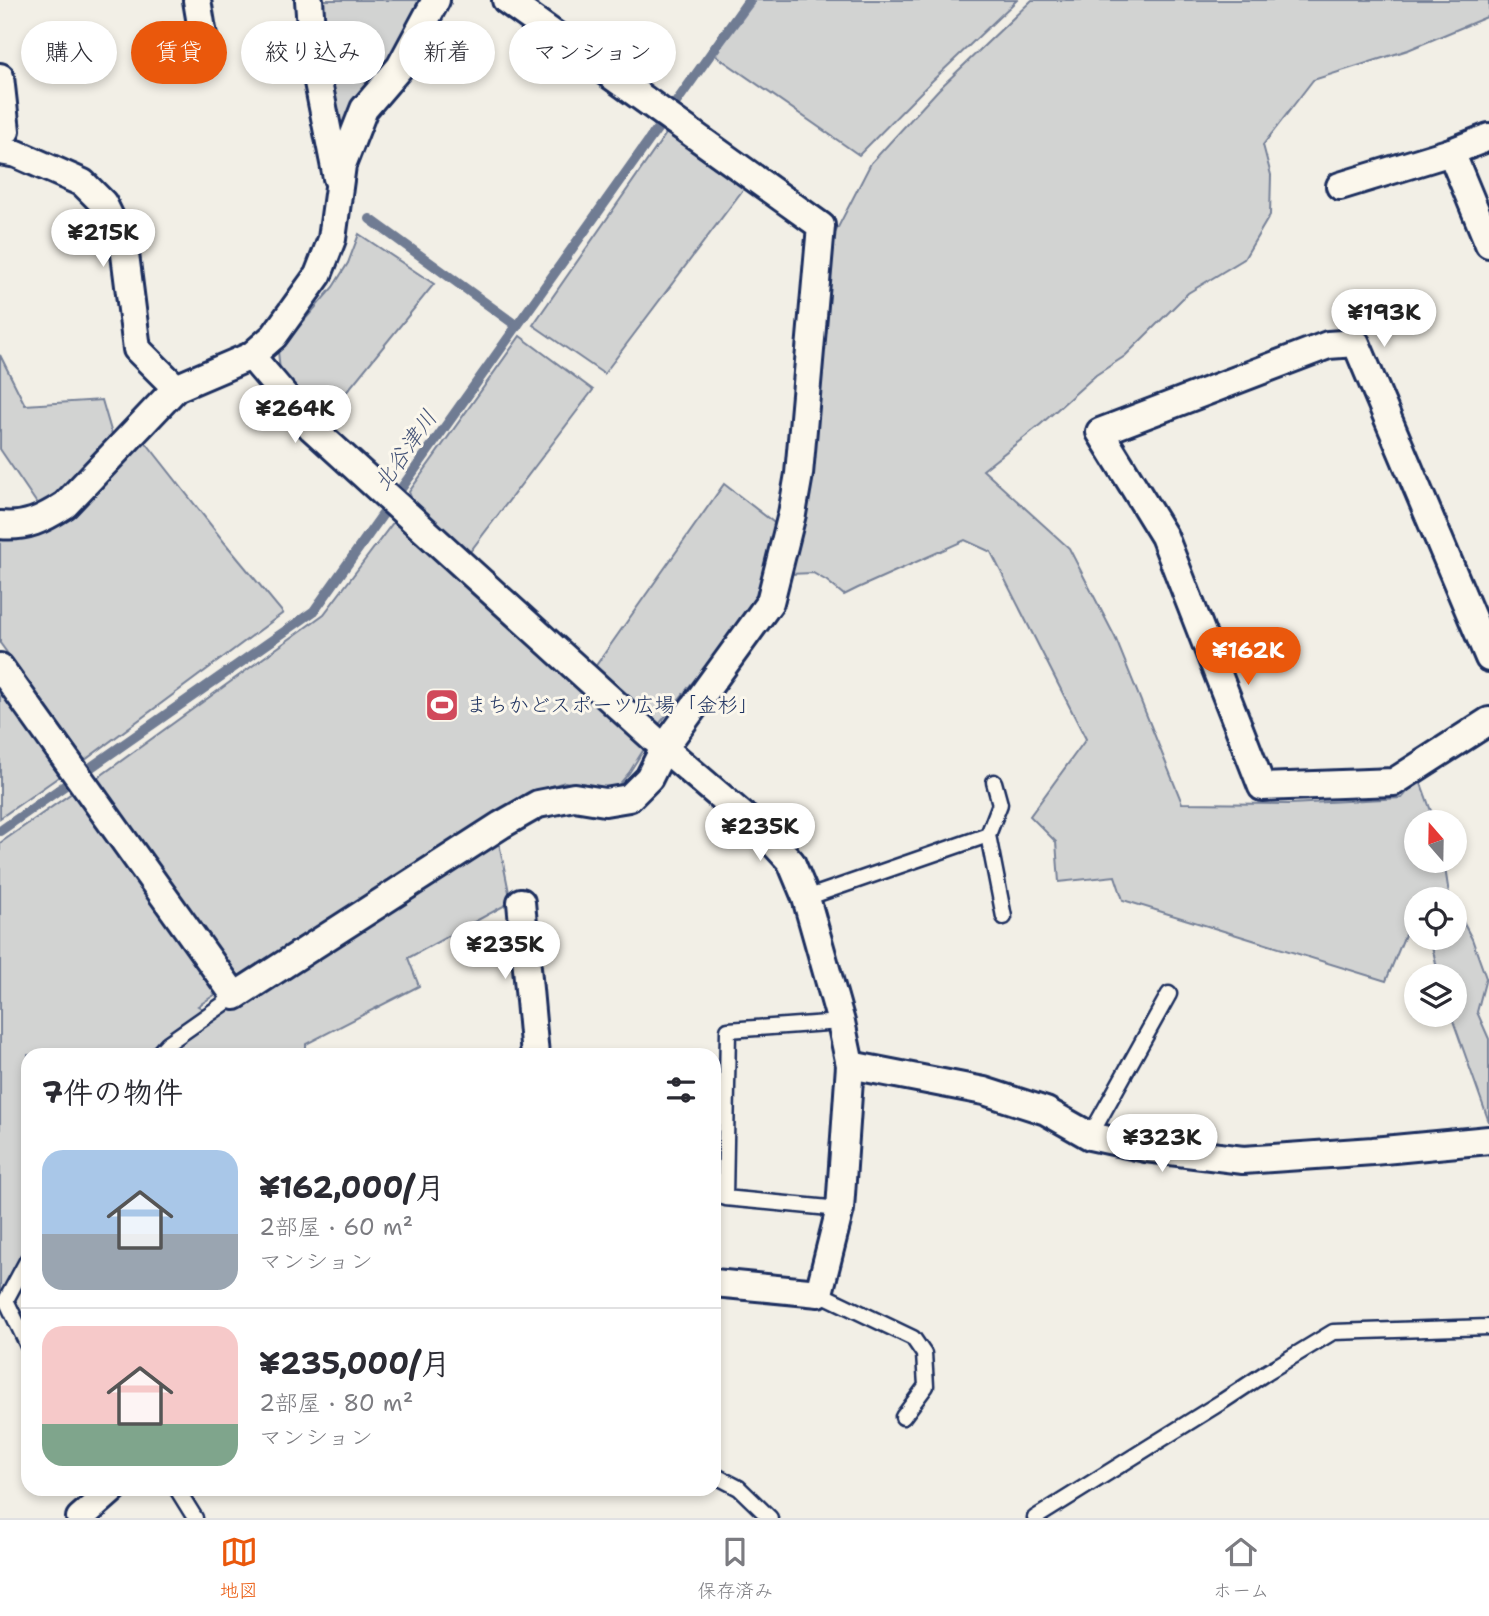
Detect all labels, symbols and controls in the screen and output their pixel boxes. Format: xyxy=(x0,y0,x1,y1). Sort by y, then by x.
chip: 購入 xyxy=(21,21,117,84)
chip: 賃貸 xyxy=(131,21,227,84)
chip: 絞り込み xyxy=(241,21,385,84)
chip: 新着 xyxy=(399,21,495,84)
chip: マンション xyxy=(509,21,676,84)
pin: ¥215K xyxy=(54,210,152,269)
text: ¥215K xyxy=(67,217,139,247)
pin: ¥193K xyxy=(1335,290,1433,349)
text: ¥193K xyxy=(1347,297,1421,327)
pin: ¥264K xyxy=(246,386,344,445)
text: ¥264K xyxy=(255,393,335,423)
water label: 北谷津川 xyxy=(366,404,444,496)
pin: ¥162K xyxy=(1199,628,1297,687)
text: ¥162K xyxy=(1212,635,1284,665)
sports icon: まちかどスポーツ広場「金杉」 xyxy=(423,686,461,724)
place label: まちかどスポーツ広場「金杉」 xyxy=(466,691,760,719)
pin: ¥235K xyxy=(711,804,809,863)
north arrow xyxy=(1404,810,1466,873)
map controls xyxy=(1404,810,1467,1027)
text: ¥235K xyxy=(721,811,799,841)
button: locate xyxy=(1404,887,1467,950)
pin: ¥235K xyxy=(456,922,554,981)
text: ¥235K xyxy=(466,929,544,959)
button: layers xyxy=(1404,964,1467,1027)
icon: filters xyxy=(662,1071,700,1109)
text: 7件の物件 xyxy=(42,1072,183,1113)
pin: ¥323K xyxy=(1113,1114,1211,1174)
text: ¥323K xyxy=(1123,1122,1201,1152)
text: ¥162,000/月 xyxy=(259,1167,445,1208)
icon: home xyxy=(98,1178,182,1262)
text: 2部屋 · 60 m² xyxy=(259,1212,413,1242)
text: マンション xyxy=(259,1246,373,1276)
text: ¥235,000/月 xyxy=(259,1343,451,1384)
icon: home xyxy=(98,1354,182,1438)
text: 2部屋 · 80 m² xyxy=(259,1388,413,1418)
text: マンション xyxy=(259,1422,373,1452)
tab: 地図 xyxy=(220,1533,258,1603)
tab: 保存済み xyxy=(697,1533,773,1603)
tab: ホーム xyxy=(1213,1533,1269,1603)

